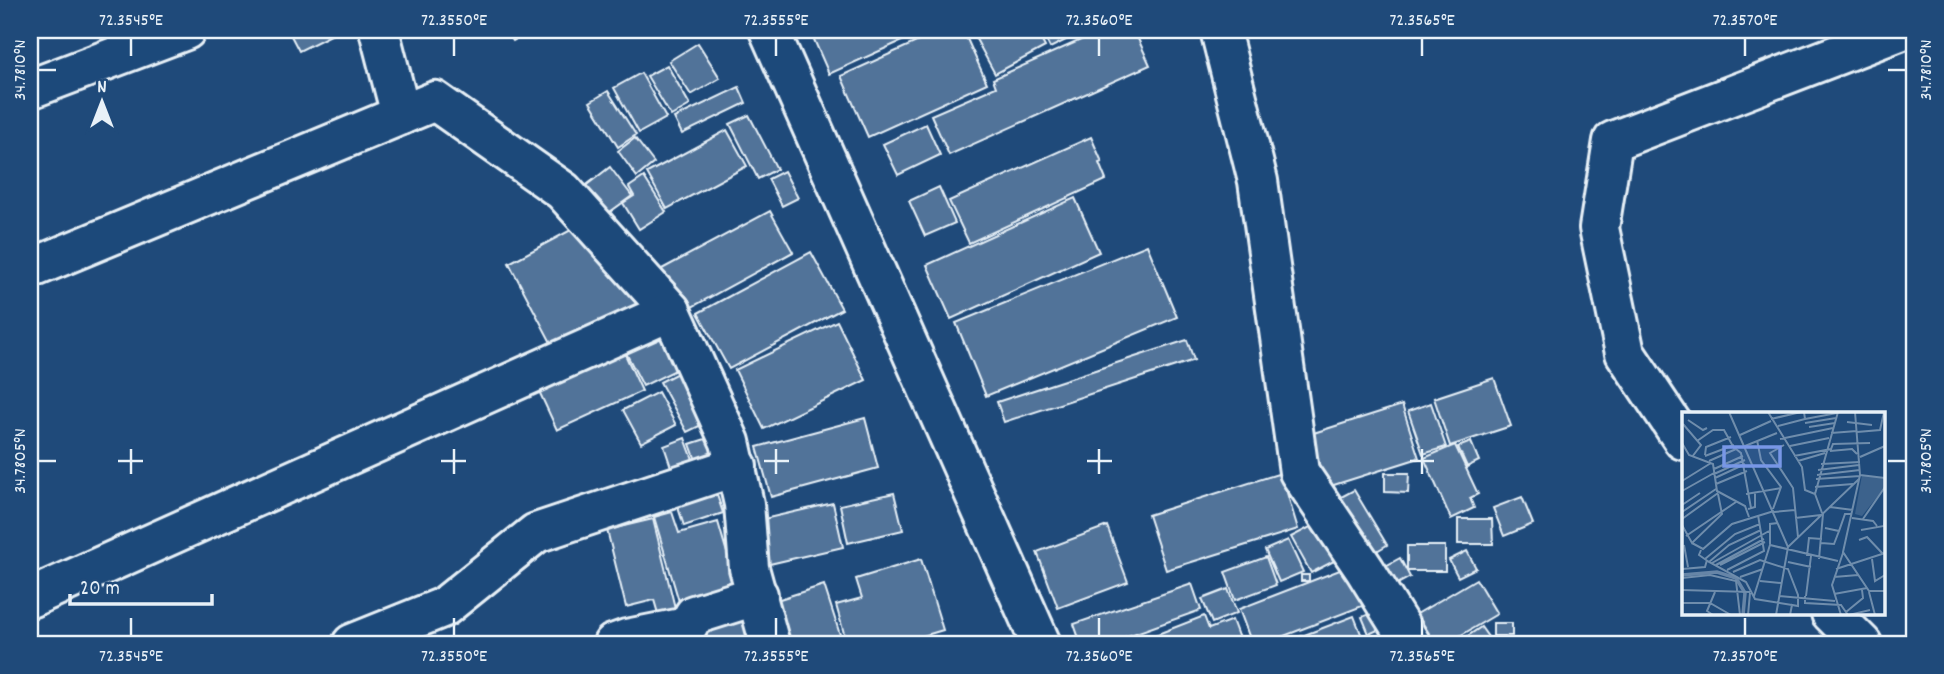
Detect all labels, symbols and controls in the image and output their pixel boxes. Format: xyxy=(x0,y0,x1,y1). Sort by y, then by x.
text: 72.3545°E xyxy=(99,9,163,34)
text: 72.3550°E xyxy=(421,9,487,34)
text: 72.3555°E xyxy=(744,9,808,34)
text: 72.3560°E xyxy=(1066,9,1132,34)
text: 72.3565°E xyxy=(1389,9,1455,34)
text: 72.3570°E xyxy=(1713,9,1777,34)
text: 34.7810°N xyxy=(9,40,34,100)
text: 34.7810°N xyxy=(1915,40,1940,100)
north arrow xyxy=(66,66,136,136)
text: N xyxy=(97,75,107,102)
inset map xyxy=(1682,412,1884,614)
text: 34.7805°N xyxy=(9,428,34,494)
text: 34.7805°N xyxy=(1915,428,1940,494)
scale bar xyxy=(70,562,212,606)
text: 20 m xyxy=(80,575,120,605)
text: 72.3545°E xyxy=(99,645,163,670)
text: 72.3550°E xyxy=(421,645,487,670)
text: 72.3555°E xyxy=(744,645,808,670)
text: 72.3560°E xyxy=(1066,645,1132,670)
text: 72.3565°E xyxy=(1389,645,1455,670)
text: 72.3570°E xyxy=(1713,645,1777,670)

